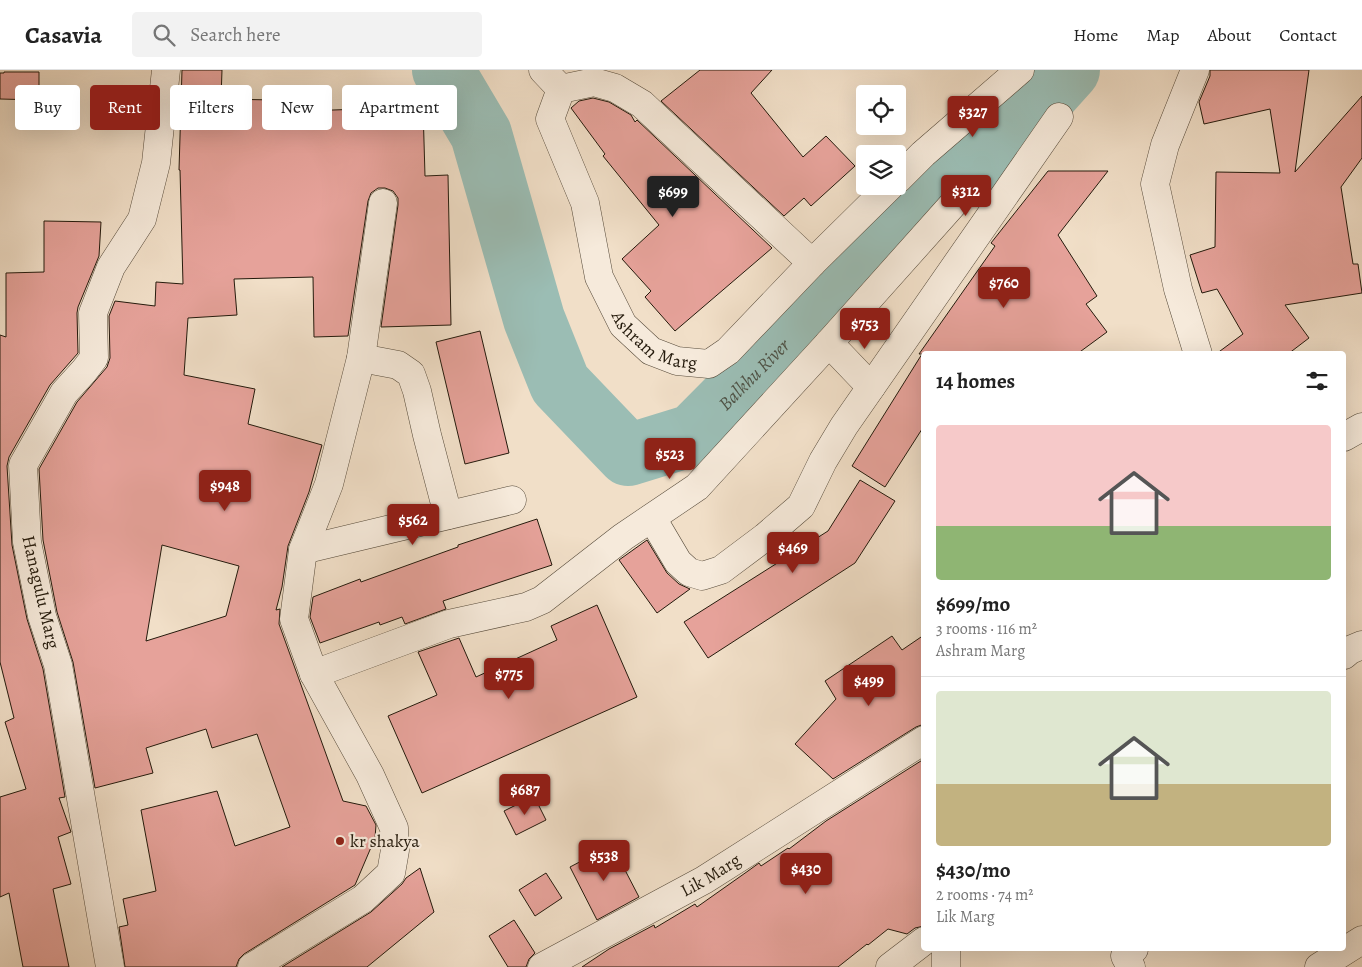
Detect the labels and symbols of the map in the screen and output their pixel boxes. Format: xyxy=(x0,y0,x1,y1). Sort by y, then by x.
pin: $327 xyxy=(943,96,1003,138)
pin: $312 xyxy=(936,174,996,217)
pin: $699 xyxy=(643,176,703,218)
pin: $760 xyxy=(974,266,1034,309)
street label: Ashram Marg xyxy=(605,306,698,375)
pin: $753 xyxy=(835,308,895,350)
water label: Balkhu River xyxy=(713,332,797,416)
pin: $523 xyxy=(640,438,700,480)
pin: $948 xyxy=(195,470,255,512)
pin: $562 xyxy=(383,504,443,546)
pin: $469 xyxy=(763,532,823,574)
street label: Hanagulu Marg xyxy=(16,533,66,651)
pin: $775 xyxy=(479,658,539,700)
pin: $499 xyxy=(839,664,899,707)
pin: $687 xyxy=(495,774,555,816)
place label: kr shakya xyxy=(350,829,420,853)
marker: kr shakya xyxy=(334,835,346,847)
pin: $538 xyxy=(574,840,634,882)
street label: Lik Marg xyxy=(676,848,745,902)
pin: $430 xyxy=(776,852,836,895)

